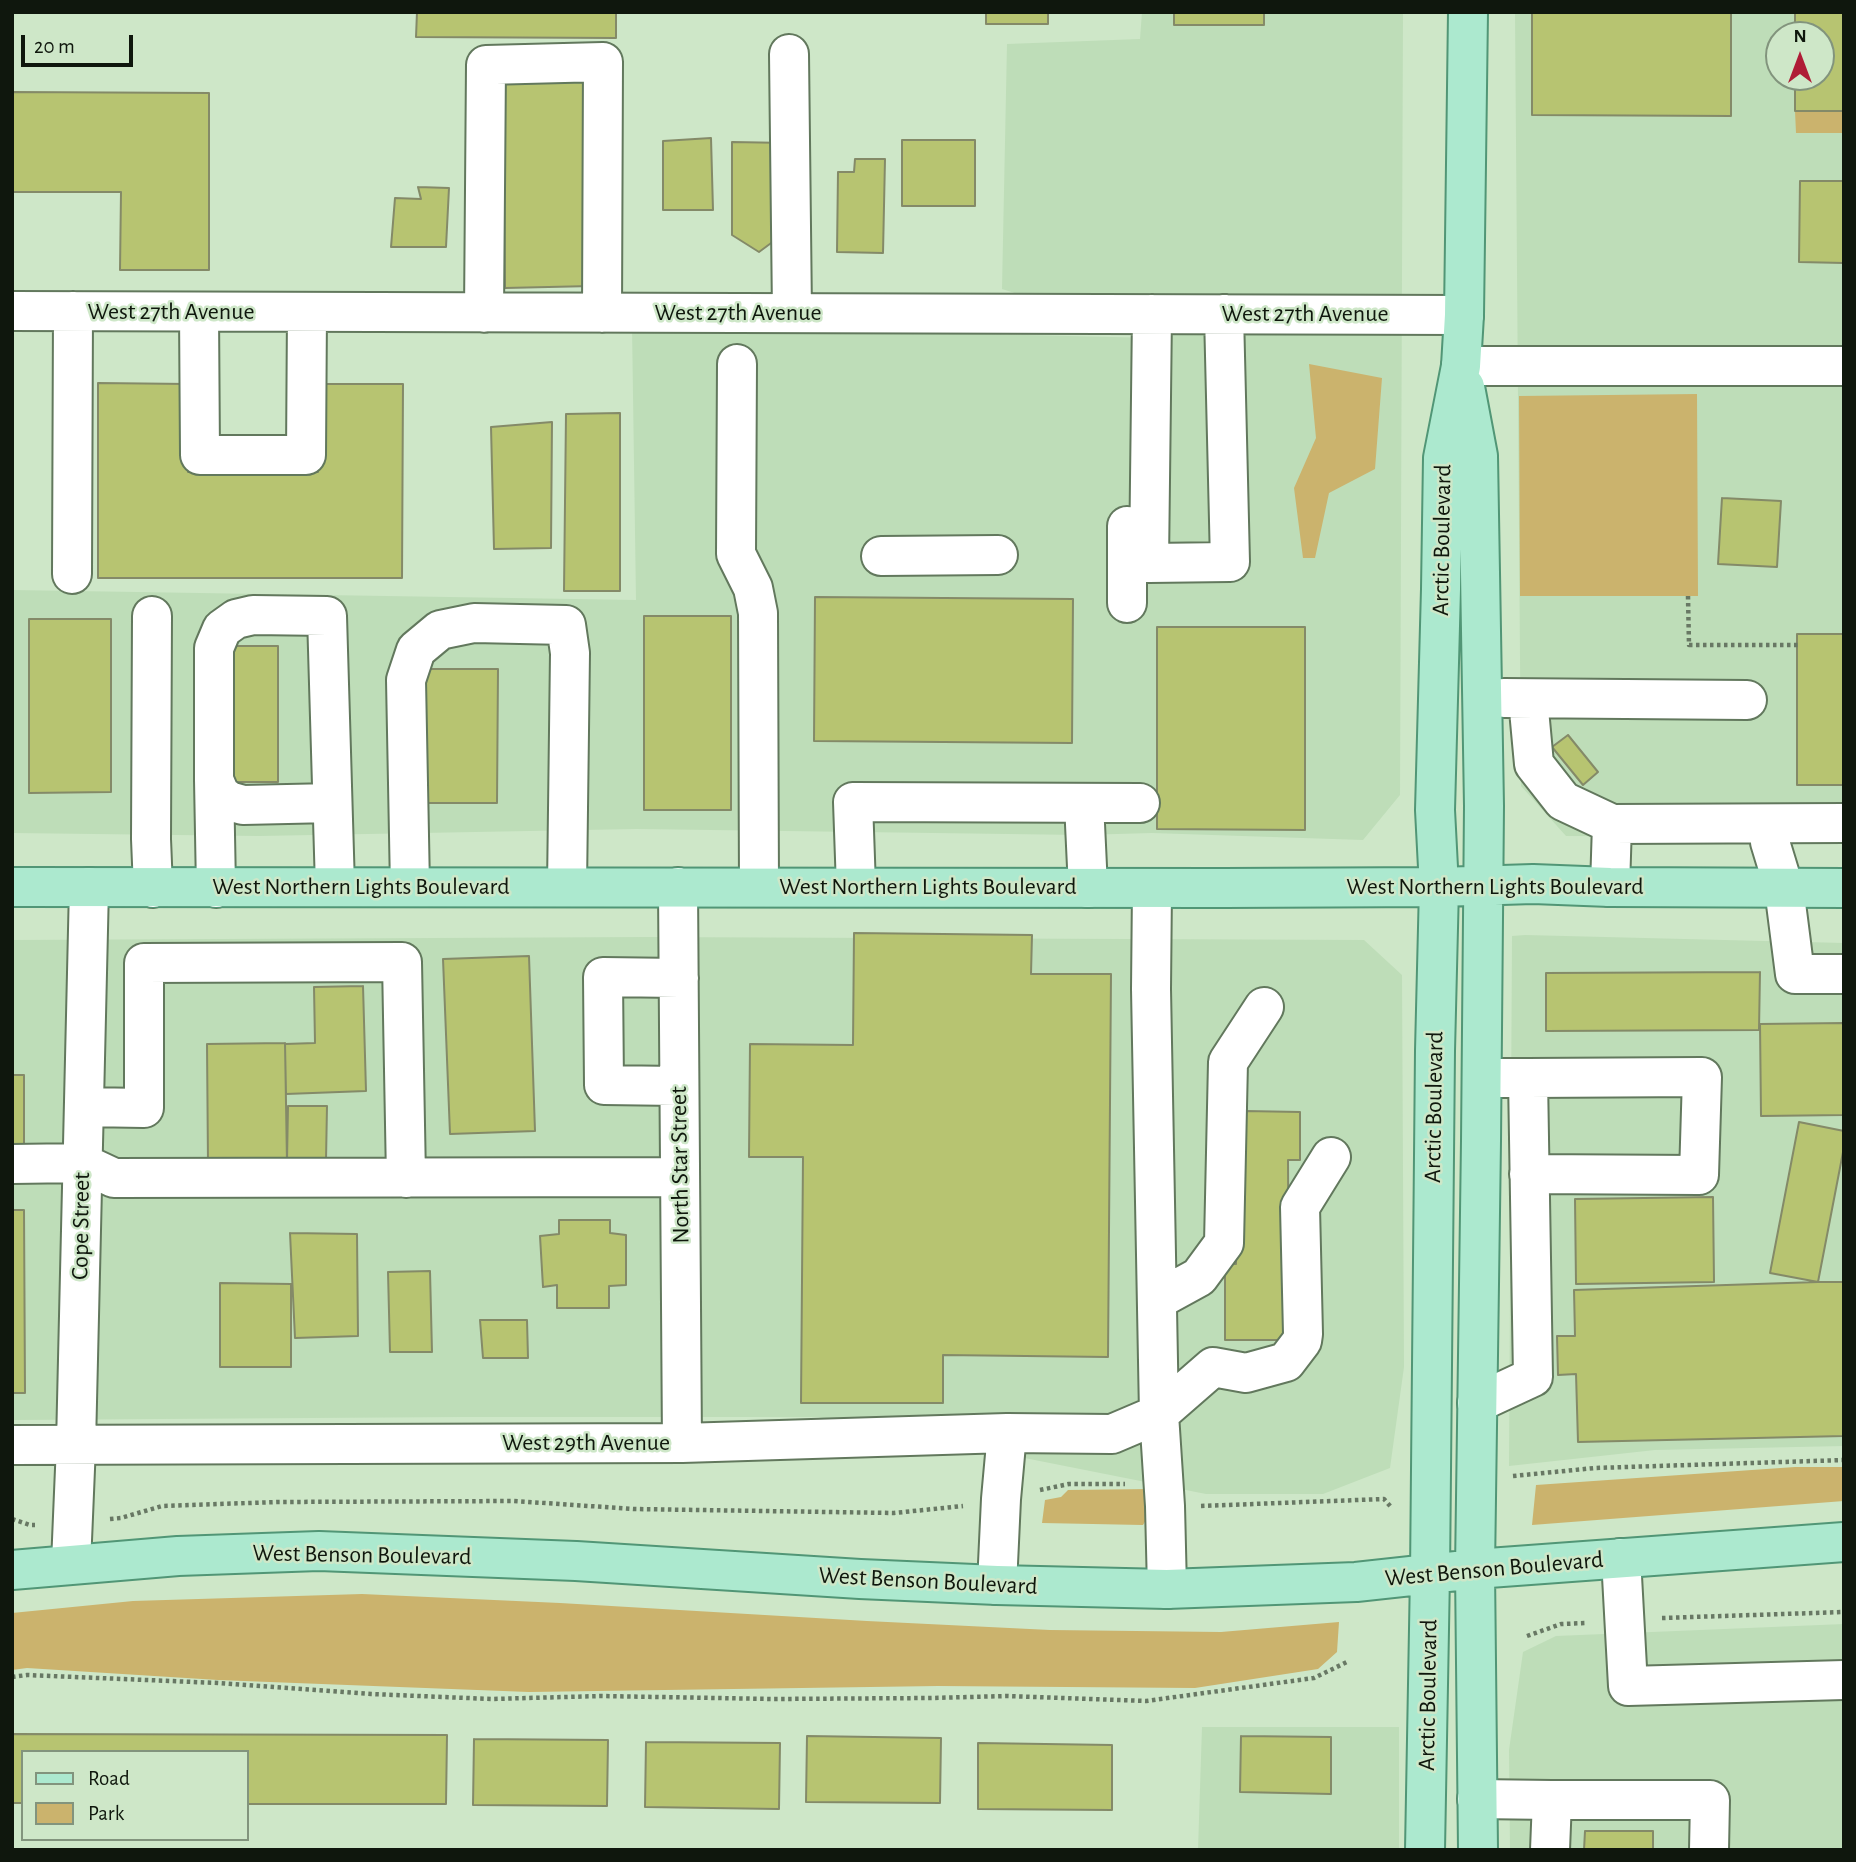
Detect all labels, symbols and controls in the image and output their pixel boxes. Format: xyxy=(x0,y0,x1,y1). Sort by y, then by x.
scale bar xyxy=(24,21,136,65)
north arrow xyxy=(1765,21,1835,91)
text: N xyxy=(1793,27,1807,46)
text: 20 m xyxy=(34,36,75,57)
street label: West 27th Avenue xyxy=(88,298,254,326)
street label: West 27th Avenue xyxy=(655,299,821,327)
street label: West 27th Avenue xyxy=(1222,300,1388,328)
street label: Arctic Boulevard xyxy=(1426,464,1458,616)
street label: West Northern Lights Boulevard xyxy=(212,873,510,901)
street label: West Northern Lights Boulevard xyxy=(779,873,1077,901)
street label: West Northern Lights Boulevard xyxy=(1346,873,1644,901)
street label: Arctic Boulevard xyxy=(1418,1031,1450,1183)
street label: North Star Street xyxy=(664,1086,696,1244)
street label: Cope Street xyxy=(66,1172,96,1280)
street label: West 29th Avenue xyxy=(502,1429,670,1457)
street label: West Benson Boulevard xyxy=(252,1539,472,1571)
street label: West Benson Boulevard xyxy=(1384,1545,1604,1593)
street label: West Benson Boulevard xyxy=(818,1561,1038,1601)
street label: Arctic Boulevard xyxy=(1412,1619,1444,1771)
legend xyxy=(21,1750,248,1841)
text: Road xyxy=(88,1768,130,1789)
text: Park xyxy=(88,1803,124,1824)

